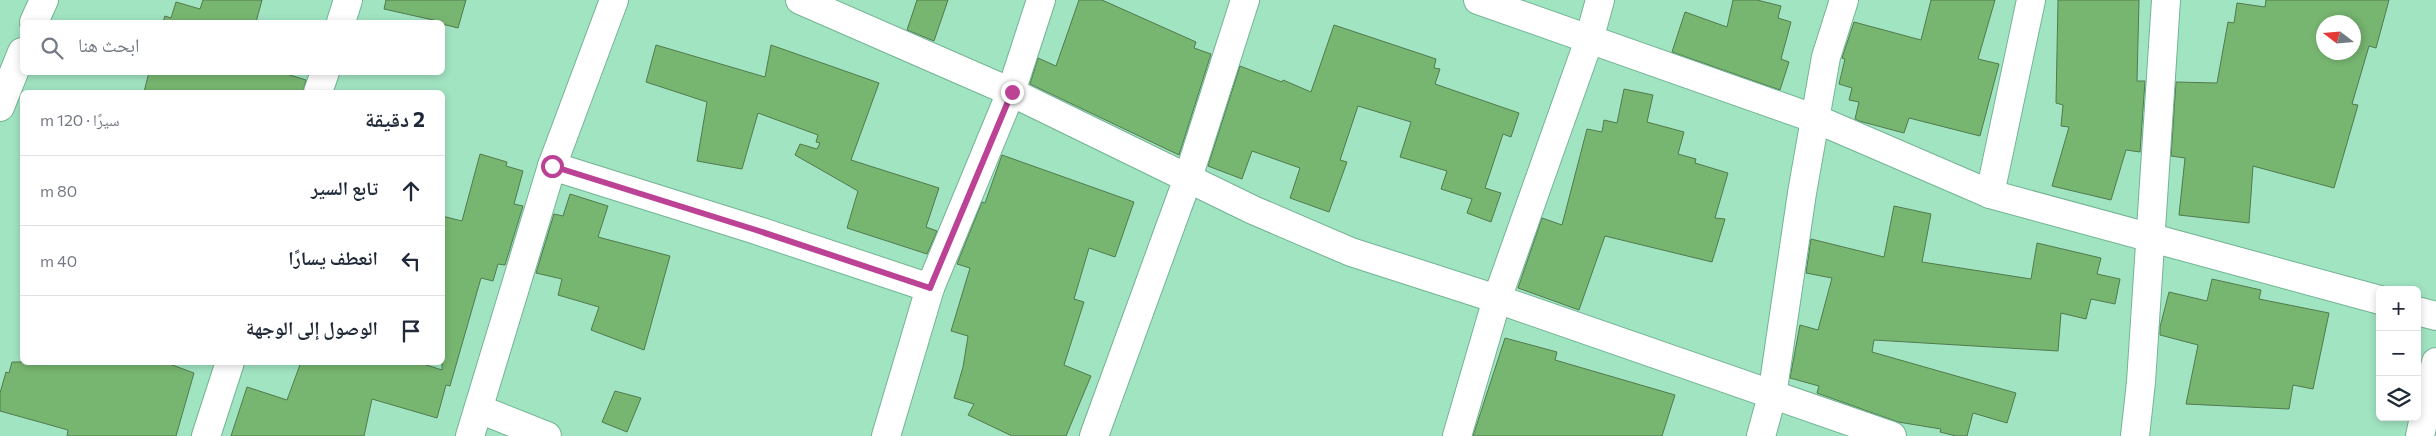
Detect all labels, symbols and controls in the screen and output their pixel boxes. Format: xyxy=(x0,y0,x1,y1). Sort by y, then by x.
north arrow xyxy=(2316,15,2361,60)
search box xyxy=(20,20,445,75)
text: ابحث هنا xyxy=(78,33,140,56)
icon: search xyxy=(38,34,66,62)
route end xyxy=(1001,81,1024,104)
text: 2 دقيقة xyxy=(365,106,425,131)
text: سيرًا · 120 m xyxy=(40,110,120,129)
route start xyxy=(541,155,564,178)
text: تابع السير xyxy=(311,176,378,199)
icon: ahead xyxy=(397,177,425,205)
text: 80 m xyxy=(40,181,77,200)
text: انعطف يسارًا xyxy=(288,246,378,269)
icon: left xyxy=(397,247,425,275)
text: 40 m xyxy=(40,251,77,270)
map controls xyxy=(2376,286,2421,421)
button: + xyxy=(2376,286,2421,331)
text: الوصول إلى الوجهة xyxy=(246,316,378,339)
icon: arrive xyxy=(397,317,425,345)
button: − xyxy=(2376,331,2421,376)
button: layers xyxy=(2376,376,2421,421)

